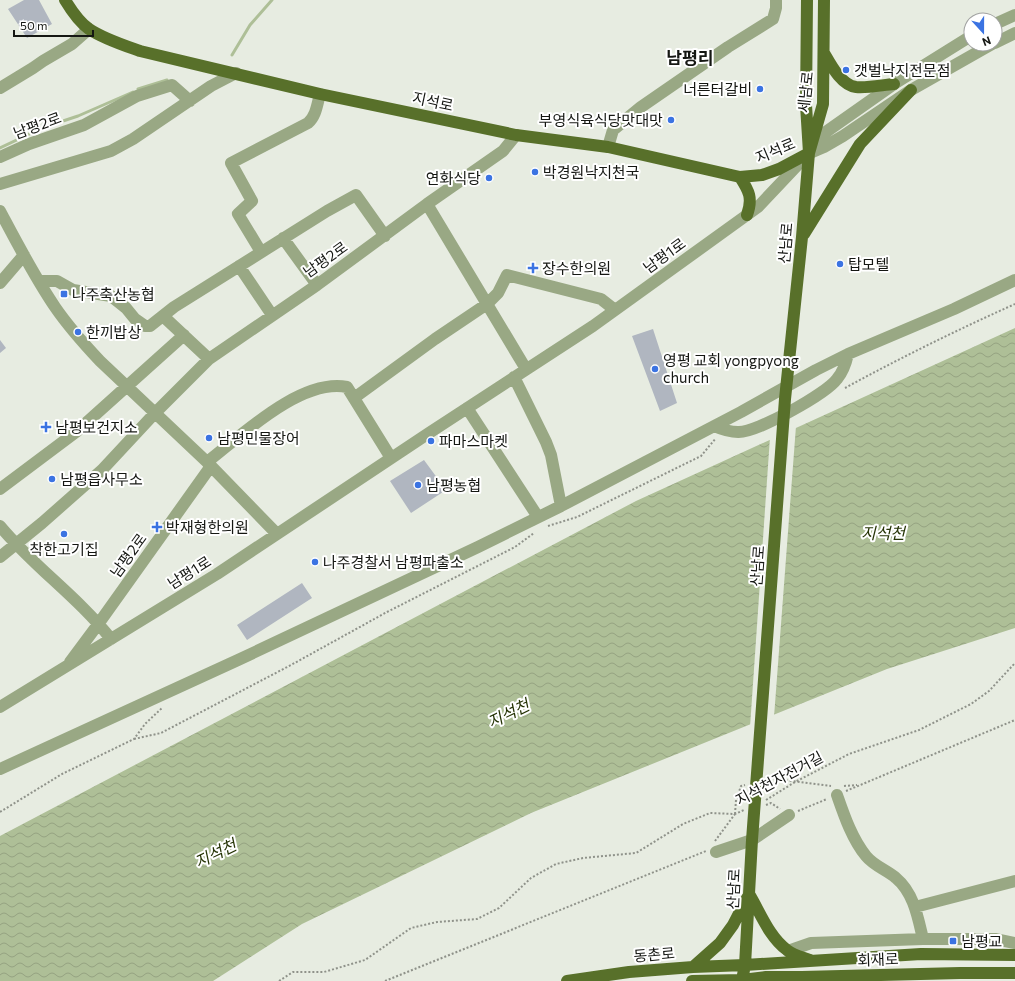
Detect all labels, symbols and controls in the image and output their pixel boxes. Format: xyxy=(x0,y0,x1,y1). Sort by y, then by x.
scale bar xyxy=(14,12,93,38)
north arrow xyxy=(963,12,1003,52)
text: 50 m xyxy=(20,18,48,32)
text: N xyxy=(981,34,993,49)
district label: 남평리 xyxy=(667,47,713,68)
place label: 갯벌낙지전문점 xyxy=(854,61,951,79)
marker: 갯벌낙지전문점 xyxy=(841,65,851,75)
street label: 세남로 xyxy=(794,70,816,114)
place label: 너른터갈비 xyxy=(683,80,752,98)
marker: 너른터갈비 xyxy=(755,84,765,94)
street label: 지석로 xyxy=(411,88,455,114)
street label: 남평2로 xyxy=(11,108,63,142)
place label: 부영식육식당맛대맛 xyxy=(539,111,663,129)
marker: 부영식육식당맛대맛 xyxy=(666,115,676,125)
street label: 지석로 xyxy=(752,134,798,166)
place label: 박경원낙지천국 xyxy=(543,163,640,181)
marker: 박경원낙지천국 xyxy=(530,167,540,177)
place label: 연화식당 xyxy=(426,169,481,187)
marker: 연화식당 xyxy=(484,173,494,183)
street label: 산남로 xyxy=(774,222,796,264)
street label: 남평1로 xyxy=(639,234,689,276)
street label: 남평2로 xyxy=(299,237,351,281)
place label: 탑모텔 xyxy=(848,255,889,273)
place label: 장수한의원 xyxy=(542,259,611,277)
marker: 탑모텔 xyxy=(835,259,845,269)
marker: 장수한의원 xyxy=(527,262,539,274)
place label: 나주축산농협 xyxy=(72,285,155,303)
marker: 나주축산농협 xyxy=(59,289,69,299)
place label: 한끼밥상 xyxy=(86,323,141,341)
marker: 한끼밥상 xyxy=(73,327,83,337)
place label: 영평 교회 yongpyong church xyxy=(663,351,799,386)
marker: 영평 교회 yongpyong church xyxy=(650,364,660,374)
place label: 남평보건지소 xyxy=(55,418,138,436)
marker: 남평보건지소 xyxy=(40,421,52,433)
place label: 남평민물장어 xyxy=(217,429,300,447)
place label: 파마스마켓 xyxy=(439,432,508,450)
marker: 남평민물장어 xyxy=(204,433,214,443)
marker: 파마스마켓 xyxy=(426,436,436,446)
place label: 남평읍사무소 xyxy=(60,470,143,488)
marker: 남평읍사무소 xyxy=(47,474,57,484)
place label: 남평농협 xyxy=(426,476,481,494)
marker: 남평농협 xyxy=(413,480,423,490)
place label: 박재형한의원 xyxy=(166,518,249,536)
marker: 박재형한의원 xyxy=(151,521,163,533)
water label: 지석천 xyxy=(861,523,907,542)
marker: 착한고기집 xyxy=(59,529,69,539)
street label: 남평2로 xyxy=(106,530,150,580)
place label: 착한고기집 xyxy=(29,540,99,558)
street label: 산남로 xyxy=(747,545,767,587)
street label: 남평1로 xyxy=(164,552,214,592)
place label: 나주경찰서 남평파출소 xyxy=(323,553,464,571)
marker: 나주경찰서 남평파출소 xyxy=(310,557,320,567)
water label: 지석천 xyxy=(484,694,534,731)
street label: 지석천자전거길 xyxy=(732,747,826,809)
water label: 지석천 xyxy=(191,834,241,871)
street label: 산남로 xyxy=(723,868,743,910)
place label: 남평교 xyxy=(961,932,1002,950)
marker: 남평교 xyxy=(948,936,958,946)
street label: 동촌로 xyxy=(633,943,675,965)
street label: 회재로 xyxy=(857,949,899,969)

